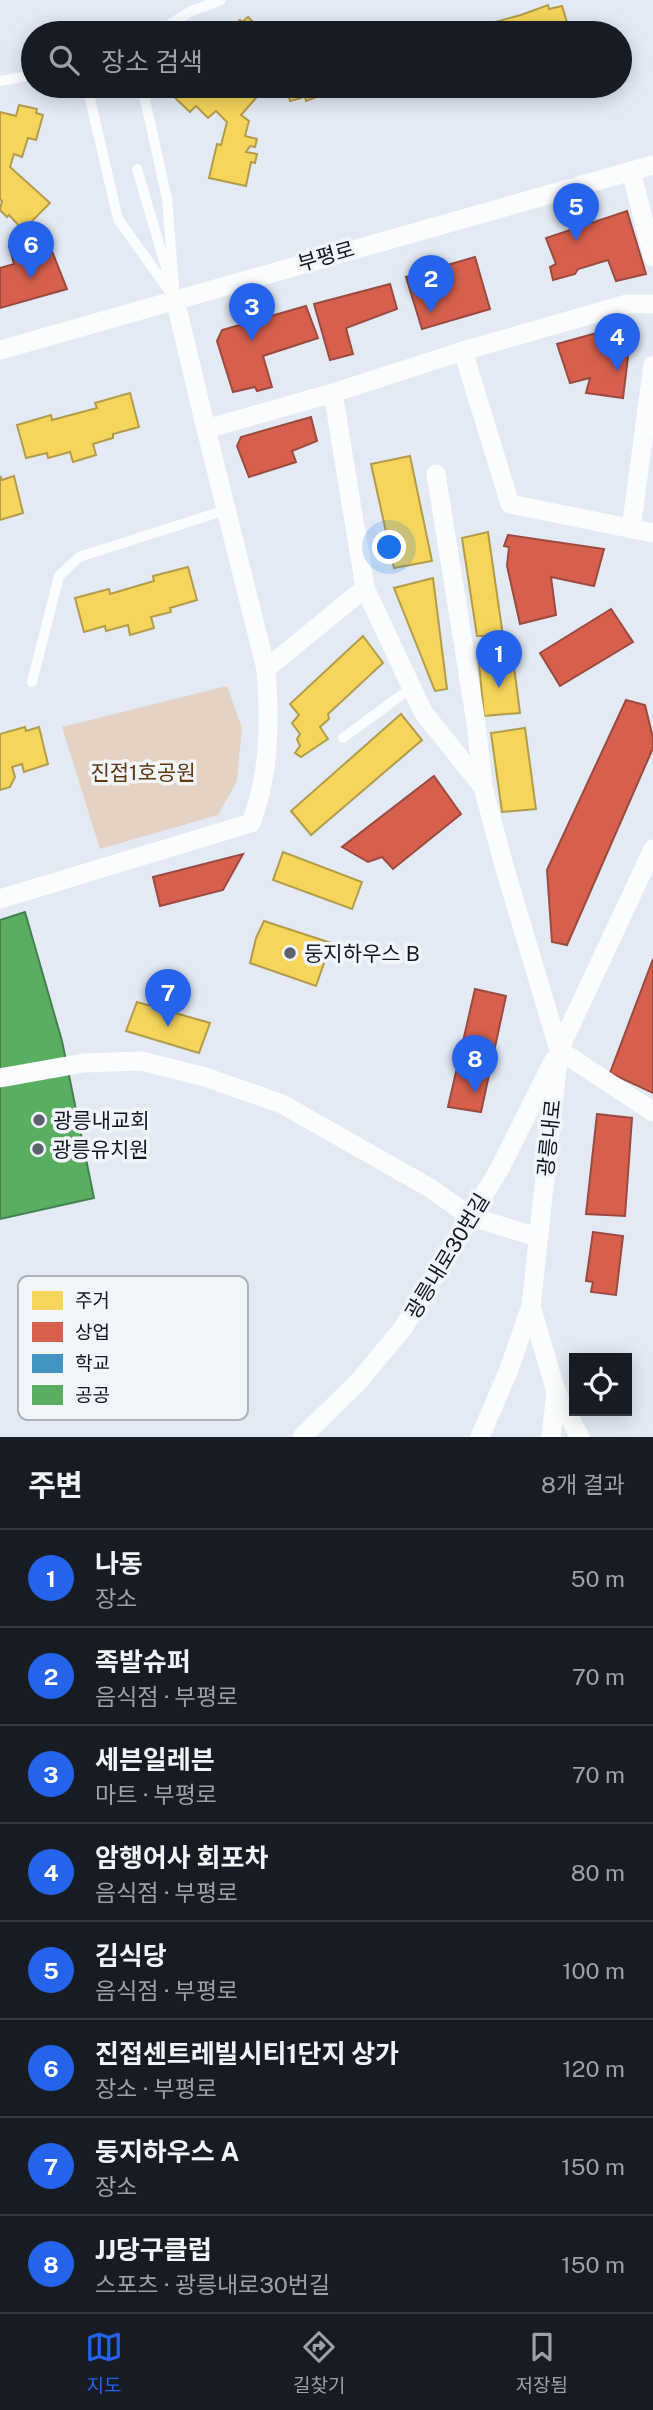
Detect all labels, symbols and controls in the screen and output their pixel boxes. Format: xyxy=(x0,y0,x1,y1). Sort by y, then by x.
search box xyxy=(21,21,632,98)
icon: search xyxy=(45,41,83,79)
text: 장소 검색 xyxy=(101,46,203,77)
pin: 5 xyxy=(553,183,599,241)
pin: 6 xyxy=(8,221,54,279)
street label: 부평로 xyxy=(295,236,357,276)
pin: 2 xyxy=(408,255,454,313)
pin: 3 xyxy=(229,283,275,341)
pin: 4 xyxy=(594,313,640,371)
your location xyxy=(372,530,406,564)
pin: 1 xyxy=(476,630,522,688)
park label: 진접1호공원 xyxy=(90,760,196,785)
place label: 둥지하우스 B xyxy=(304,941,420,966)
marker: 둥지하우스 B xyxy=(282,945,298,961)
pin: 7 xyxy=(145,969,191,1027)
pin: 8 xyxy=(452,1035,498,1093)
street label: 광릉내로 xyxy=(533,1098,565,1178)
place label: 광릉내교회 xyxy=(53,1108,150,1133)
marker: 광릉내교회 xyxy=(31,1112,47,1128)
place label: 광릉유치원 xyxy=(52,1137,149,1162)
marker: 광릉유치원 xyxy=(30,1141,46,1157)
street label: 광릉내로30번길 xyxy=(400,1189,494,1323)
legend xyxy=(18,1276,248,1420)
text: 주거 xyxy=(75,1289,110,1311)
text: 상업 xyxy=(75,1321,110,1343)
text: 학교 xyxy=(75,1352,110,1374)
map controls xyxy=(569,1353,632,1416)
button: locate xyxy=(569,1353,632,1416)
text: 공공 xyxy=(75,1384,110,1406)
text: 주변 xyxy=(28,1467,83,1503)
text: 8개 결과 xyxy=(541,1471,625,1498)
text: 나동 xyxy=(95,1548,143,1579)
text: 1 xyxy=(46,1565,56,1592)
text: 50 m xyxy=(571,1565,625,1592)
text: 장소 xyxy=(95,1585,137,1612)
text: 족발슈퍼 xyxy=(95,1646,191,1677)
text: 2 xyxy=(44,1663,58,1690)
text: 70 m xyxy=(572,1663,625,1690)
text: 음식점 · 부평로 xyxy=(95,1683,238,1710)
text: 세븐일레븐 xyxy=(95,1744,215,1775)
text: 3 xyxy=(43,1761,59,1788)
text: 70 m xyxy=(572,1761,625,1788)
text: 마트 · 부평로 xyxy=(95,1781,217,1808)
text: 암행어사 회포차 xyxy=(95,1842,268,1873)
text: 4 xyxy=(43,1859,59,1886)
text: 80 m xyxy=(571,1859,625,1886)
text: 음식점 · 부평로 xyxy=(95,1879,238,1906)
text: 김식당 xyxy=(95,1940,167,1971)
text: 5 xyxy=(43,1957,59,1984)
text: 100 m xyxy=(562,1957,625,1984)
text: 음식점 · 부평로 xyxy=(95,1977,238,2004)
text: 진접센트레빌시티1단지 상가 xyxy=(95,2038,399,2069)
text: 6 xyxy=(43,2055,59,2082)
text: 120 m xyxy=(562,2055,625,2082)
text: 장소 · 부평로 xyxy=(95,2075,217,2102)
text: 둥지하우스 A xyxy=(95,2136,239,2167)
text: 7 xyxy=(44,2153,58,2180)
text: 150 m xyxy=(561,2153,625,2180)
text: 장소 xyxy=(95,2173,137,2200)
text: JJ당구클럽 xyxy=(95,2234,212,2265)
text: 8 xyxy=(43,2251,59,2278)
text: 150 m xyxy=(561,2251,625,2278)
text: 스포츠 · 광릉내로30번길 xyxy=(95,2271,330,2298)
tab: 지도 xyxy=(85,2328,123,2397)
tab: 길찾기 xyxy=(293,2328,346,2397)
tab: 저장됨 xyxy=(516,2328,568,2397)

